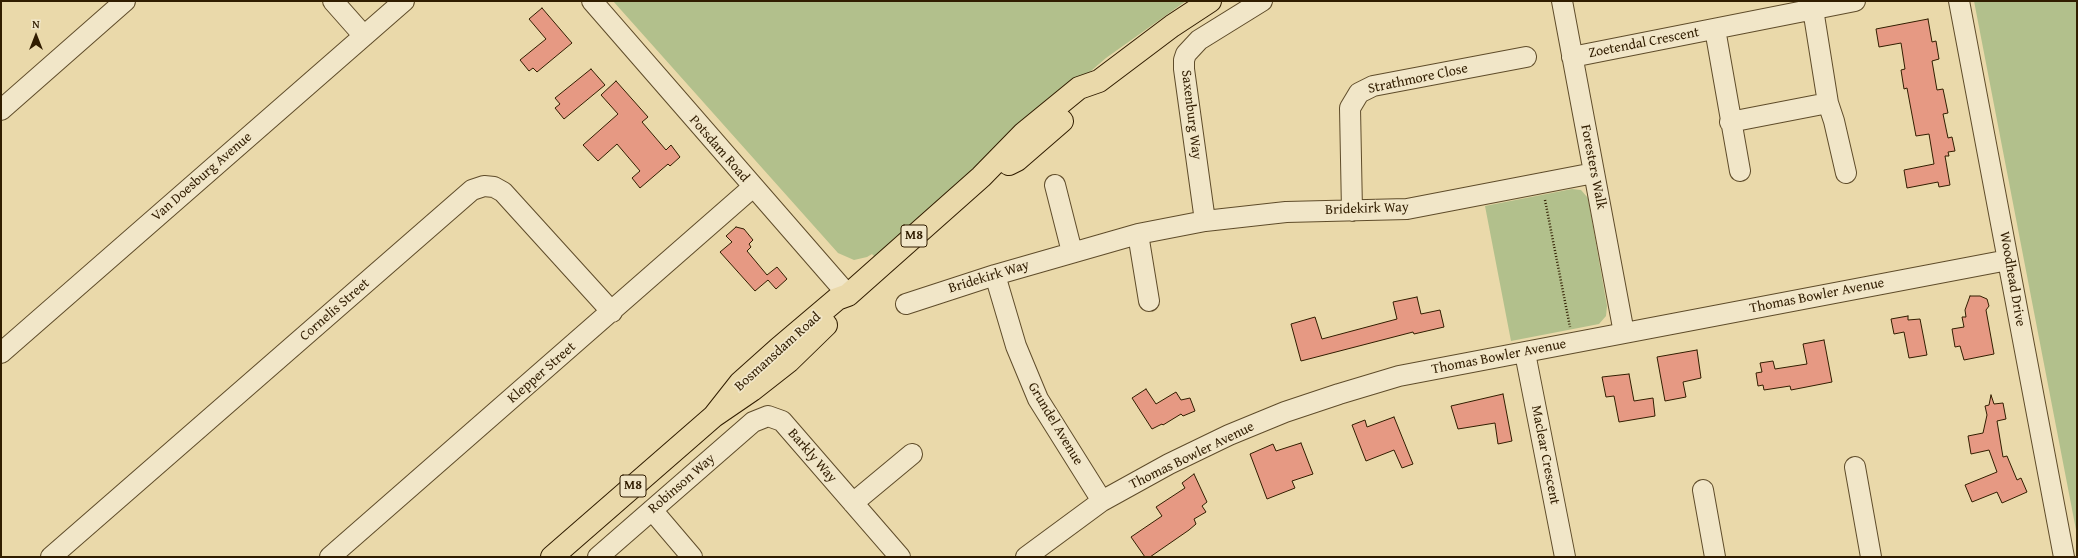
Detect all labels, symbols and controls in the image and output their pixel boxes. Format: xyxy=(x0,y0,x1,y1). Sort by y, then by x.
north arrow xyxy=(16,16,56,56)
text: N xyxy=(32,16,40,32)
street label: Zoetendal Crescent xyxy=(1587,24,1701,62)
street label: Strathmore Close xyxy=(1367,60,1469,98)
street label: Saxenburg Way xyxy=(1177,69,1205,161)
street label: Potsdam Road xyxy=(685,112,753,186)
street label: Foresters Walk xyxy=(1577,123,1609,211)
street label: Van Doesburg Avenue xyxy=(148,129,256,225)
street label: Bridekirk Way xyxy=(1325,199,1409,219)
road number: M8 xyxy=(901,225,927,247)
street label: Woodhead Drive xyxy=(1995,230,2029,328)
street label: Bridekirk Way xyxy=(947,257,1031,297)
street label: Cornelis Street xyxy=(297,275,373,345)
street label: Thomas Bowler Avenue xyxy=(1748,275,1886,317)
street label: Bosmansdam Road xyxy=(732,309,824,395)
street label: Thomas Bowler Avenue xyxy=(1430,336,1568,378)
street label: Klepper Street xyxy=(505,339,579,407)
street label: Grundel Avenue xyxy=(1024,380,1086,468)
street label: Maclear Crescent xyxy=(1527,404,1563,506)
street label: Thomas Bowler Avenue xyxy=(1127,418,1257,494)
street label: Barkly Way xyxy=(784,425,840,487)
street label: Robinson Way xyxy=(645,450,719,518)
road number: M8 xyxy=(620,475,646,497)

